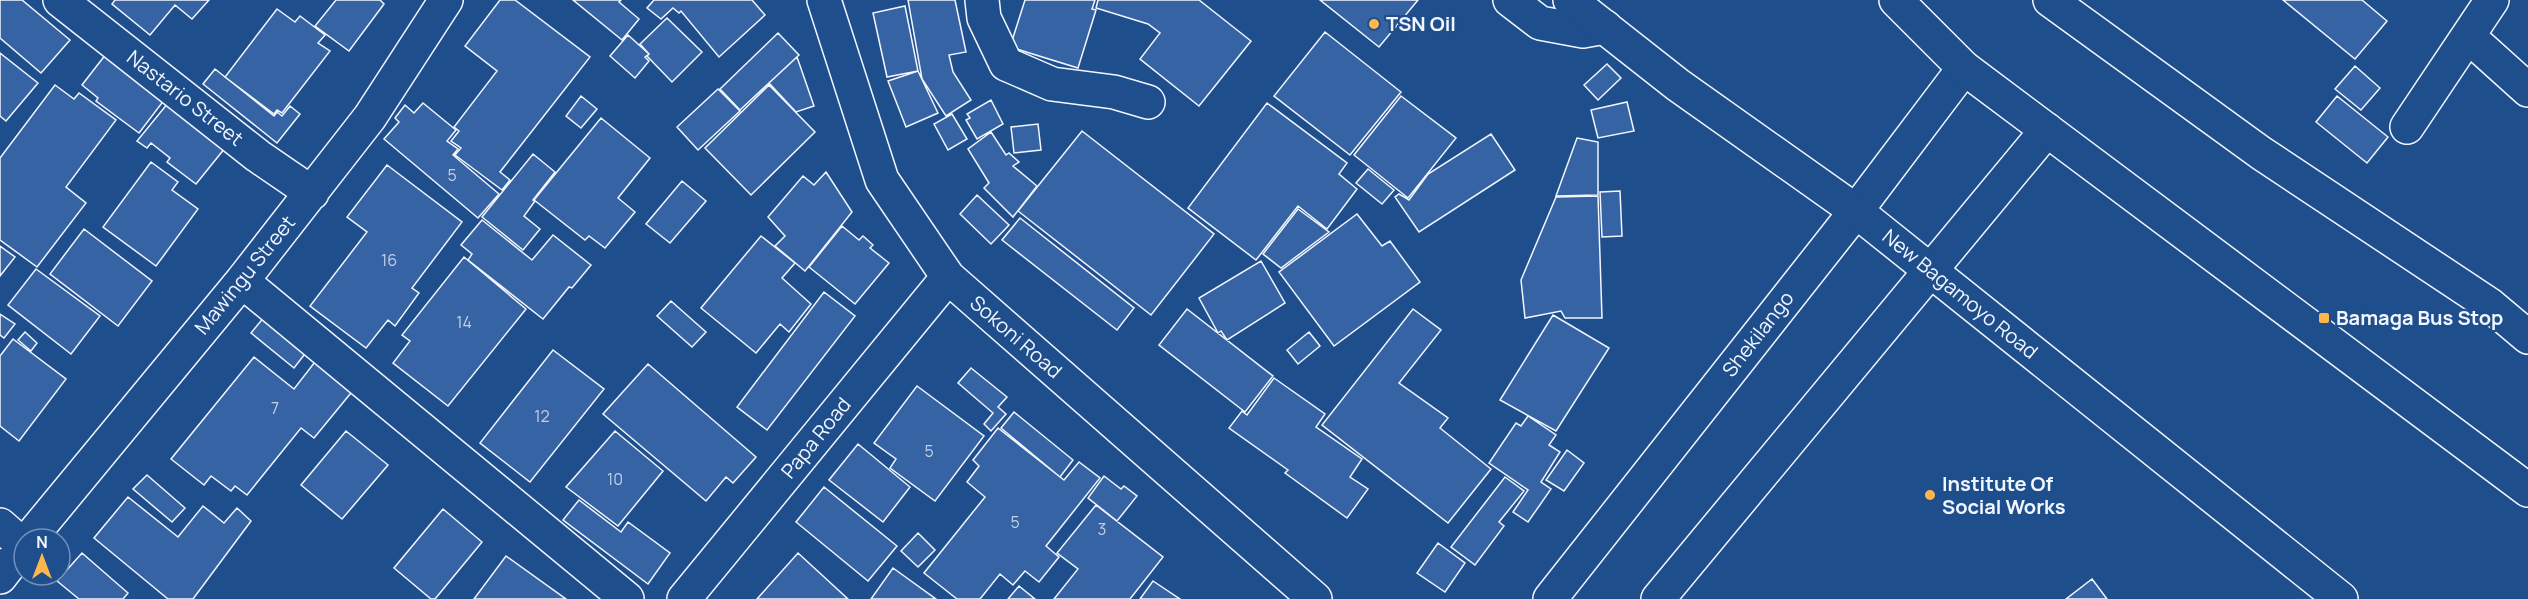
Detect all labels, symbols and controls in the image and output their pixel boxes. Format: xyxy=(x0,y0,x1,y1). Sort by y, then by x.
place label: TSN Oil xyxy=(1386,10,1456,37)
marker: TSN Oil xyxy=(1367,17,1381,31)
street label: Nastario Street xyxy=(121,44,249,152)
house number: 5 xyxy=(447,164,457,186)
street label: Mawingu Street xyxy=(188,210,301,340)
street label: New Bagamoyo Road xyxy=(1877,223,2044,365)
house number: 16 xyxy=(381,249,397,271)
street label: Shekilango xyxy=(1716,285,1800,382)
street label: Sokoni Road xyxy=(965,289,1068,384)
place label: Bamaga Bus Stop xyxy=(2336,304,2503,331)
house number: 14 xyxy=(456,311,472,333)
marker: Bamaga Bus Stop xyxy=(2317,311,2331,325)
street label: Papa Road xyxy=(775,391,857,484)
house number: 7 xyxy=(271,397,279,419)
house number: 12 xyxy=(534,405,550,427)
house number: 5 xyxy=(924,440,934,462)
house number: 10 xyxy=(607,468,623,490)
place label: Institute Of Social Works xyxy=(1942,470,2066,520)
marker: Institute Of Social Works xyxy=(1923,488,1937,502)
house number: 5 xyxy=(1010,511,1020,533)
house number: 3 xyxy=(1098,518,1106,540)
north arrow xyxy=(12,527,72,587)
text: N xyxy=(36,531,48,553)

